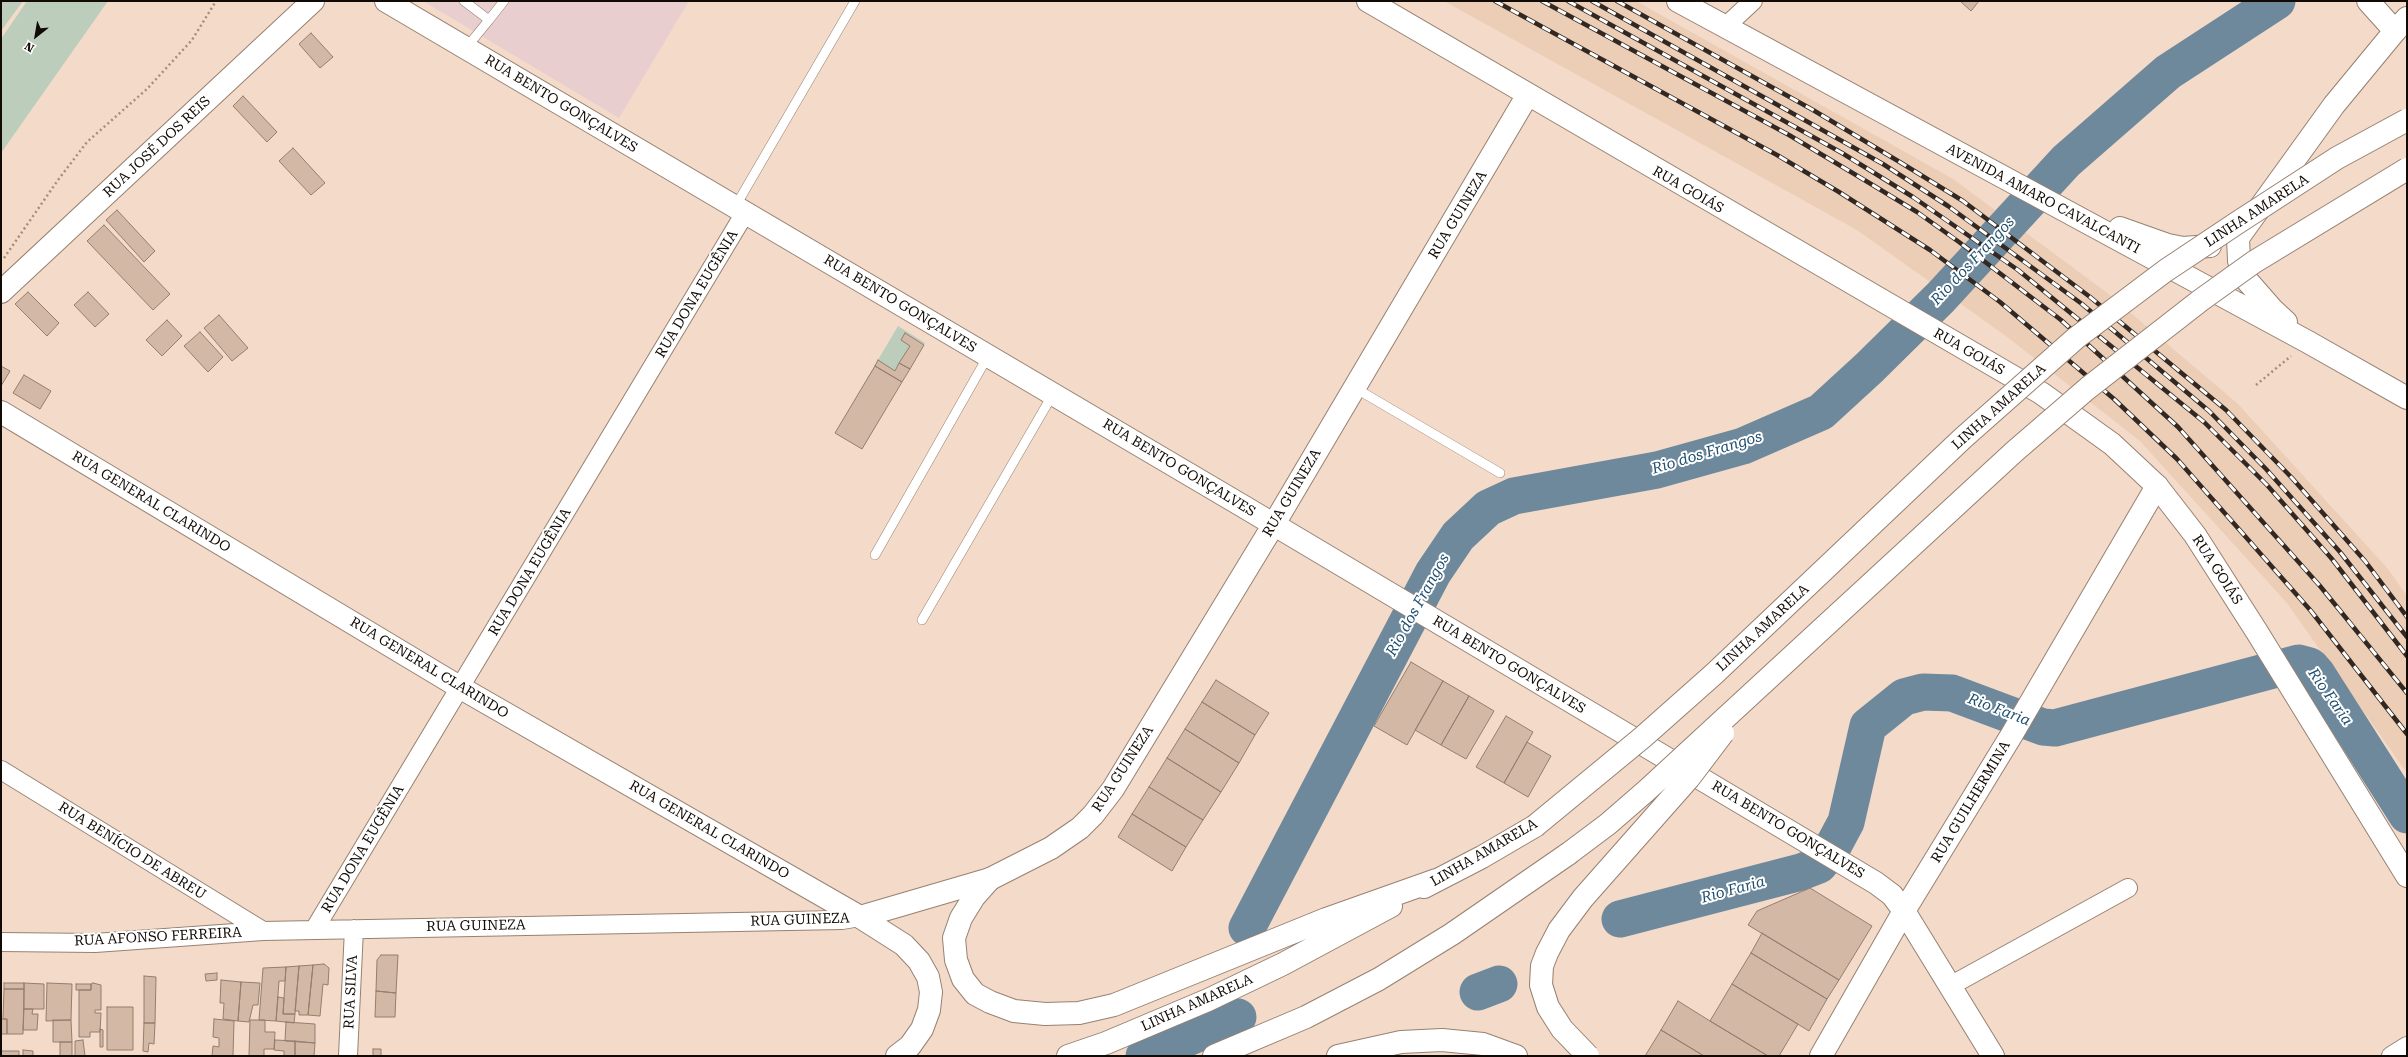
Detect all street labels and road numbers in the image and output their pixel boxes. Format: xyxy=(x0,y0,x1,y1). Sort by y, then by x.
street label: RUA BENTO GONÇALVES xyxy=(481,52,641,156)
street label: RUA JOSÉ DOS REIS xyxy=(100,93,214,201)
street label: AVENIDA AMARO CAVALCANTI xyxy=(1943,141,2143,257)
street label: RUA GOIÁS xyxy=(1649,163,1727,217)
street label: RUA GUINEZA xyxy=(1425,168,1491,262)
street label: LINHA AMARELA xyxy=(2202,171,2312,251)
street label: RUA DONA EUGÊNIA xyxy=(652,227,742,361)
street label: RUA BENTO GONÇALVES xyxy=(820,252,980,356)
street label: RUA GOIÁS xyxy=(1930,325,2008,379)
street label: LINHA AMARELA xyxy=(1949,361,2049,453)
street label: RUA BENTO GONÇALVES xyxy=(1099,416,1259,520)
street label: RUA GUINEZA xyxy=(1259,446,1325,540)
street label: RUA GENERAL CLARINDO xyxy=(69,448,233,556)
street label: RUA DONA EUGÊNIA xyxy=(485,505,575,639)
street label: RUA GOIÁS xyxy=(2188,532,2246,608)
street label: LINHA AMARELA xyxy=(1713,581,1813,675)
street label: RUA BENTO GONÇALVES xyxy=(1429,613,1589,717)
street label: RUA GENERAL CLARINDO xyxy=(347,614,511,722)
street label: RUA GUINEZA xyxy=(1089,723,1157,815)
street label: RUA GUILHERMINA xyxy=(1928,738,2014,866)
street label: RUA GENERAL CLARINDO xyxy=(626,777,792,883)
street label: RUA BENTO GONÇALVES xyxy=(1708,778,1868,882)
street label: RUA DONA EUGÊNIA xyxy=(318,782,408,916)
street label: RUA BENÍCIO DE ABREU xyxy=(55,799,209,903)
street label: LINHA AMARELA xyxy=(1428,816,1540,890)
street label: RUA GUINEZA xyxy=(750,910,850,930)
street label: RUA GUINEZA xyxy=(426,917,526,935)
street label: RUA AFONSO FERREIRA xyxy=(74,924,242,950)
street label: RUA SILVA xyxy=(341,954,361,1030)
street label: LINHA AMARELA xyxy=(1139,971,1255,1035)

